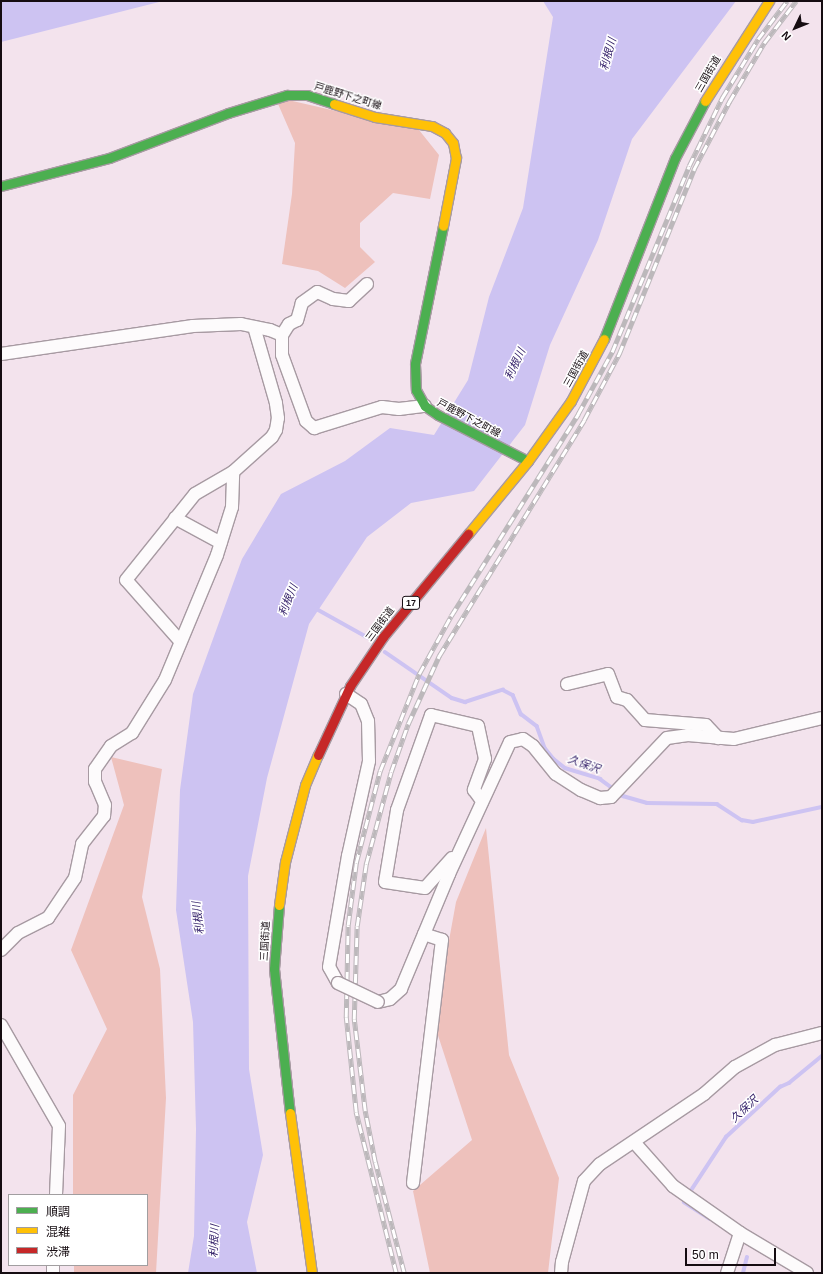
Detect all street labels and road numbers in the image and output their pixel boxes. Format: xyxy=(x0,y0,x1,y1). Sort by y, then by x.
street label: 三国街道 xyxy=(693,54,723,94)
street label: 戸鹿野下之町線 xyxy=(313,80,383,112)
street label: 三国街道 xyxy=(561,349,591,389)
street label: 戸鹿野下之町線 xyxy=(435,396,503,440)
road number: 17 xyxy=(401,596,421,610)
street label: 三国街道 xyxy=(363,604,397,644)
street label: 三国街道 xyxy=(258,921,272,961)

